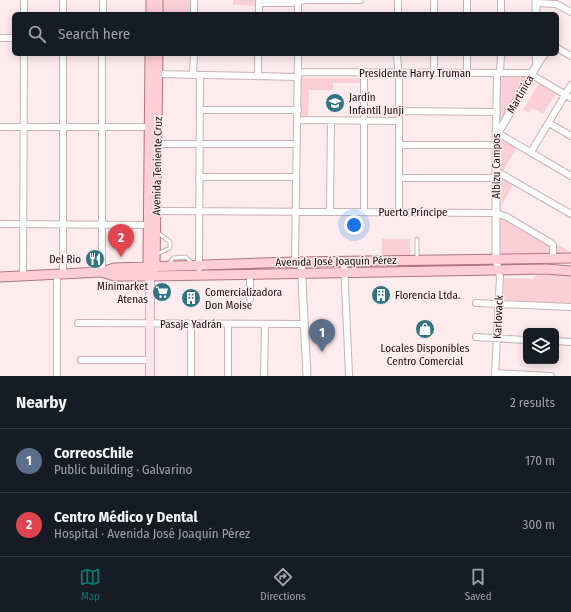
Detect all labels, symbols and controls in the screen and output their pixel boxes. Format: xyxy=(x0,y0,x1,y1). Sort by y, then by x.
search box xyxy=(12,12,559,56)
icon: search xyxy=(26,23,48,45)
text: Search here xyxy=(58,25,130,43)
street label: Presidente Harry Truman xyxy=(359,67,471,80)
street label: Martinica xyxy=(504,73,537,116)
place label: Jardín Infantil Junji xyxy=(349,91,404,117)
school or university icon: Jardín Infantil Junji xyxy=(324,92,346,114)
street label: Avenida Teniente Cruz xyxy=(150,116,165,216)
street label: Albizu Campos xyxy=(490,133,503,199)
street label: Puerto Príncipe xyxy=(378,206,448,219)
your location xyxy=(344,215,364,235)
pin: 2 xyxy=(108,224,134,257)
restaurant icon: Del Rio xyxy=(84,248,106,270)
place label: Del Rio xyxy=(49,253,81,266)
street label: Avenida José Joaquín Pérez xyxy=(275,254,397,269)
place label: Minimarket Atenas xyxy=(97,280,148,306)
supermarket icon: Minimarket Atenas xyxy=(151,281,173,303)
building icon: Florencia Ltda. xyxy=(370,284,392,306)
place label: Comercializadora Don Moise xyxy=(205,286,282,312)
building icon: Comercializadora Don Moise xyxy=(180,287,202,309)
place label: Florencia Ltda. xyxy=(395,289,460,302)
street label: Karlovack xyxy=(491,294,506,339)
street label: Pasaje Yadrán xyxy=(160,318,222,331)
shop icon: Locales Disponibles Centro Comercial xyxy=(414,318,436,340)
pin: 1 xyxy=(309,319,335,352)
map controls xyxy=(523,328,559,364)
button: layers xyxy=(523,328,559,364)
place label: Locales Disponibles Centro Comercial xyxy=(381,342,470,368)
text: Nearby xyxy=(16,392,67,413)
text: 2 results xyxy=(510,395,555,410)
text: CorreosChile xyxy=(54,444,133,462)
text: 1 xyxy=(26,453,32,468)
text: 170 m xyxy=(525,453,555,468)
text: Public building · Galvarino xyxy=(54,462,192,477)
text: Centro Médico y Dental xyxy=(54,508,198,526)
text: 2 xyxy=(26,517,32,532)
text: 300 m xyxy=(523,517,555,532)
text: Hospital · Avenida José Joaquín Pérez xyxy=(54,526,250,541)
tab: Map xyxy=(79,566,101,603)
tab: Directions xyxy=(260,566,306,603)
tab: Saved xyxy=(465,566,492,603)

